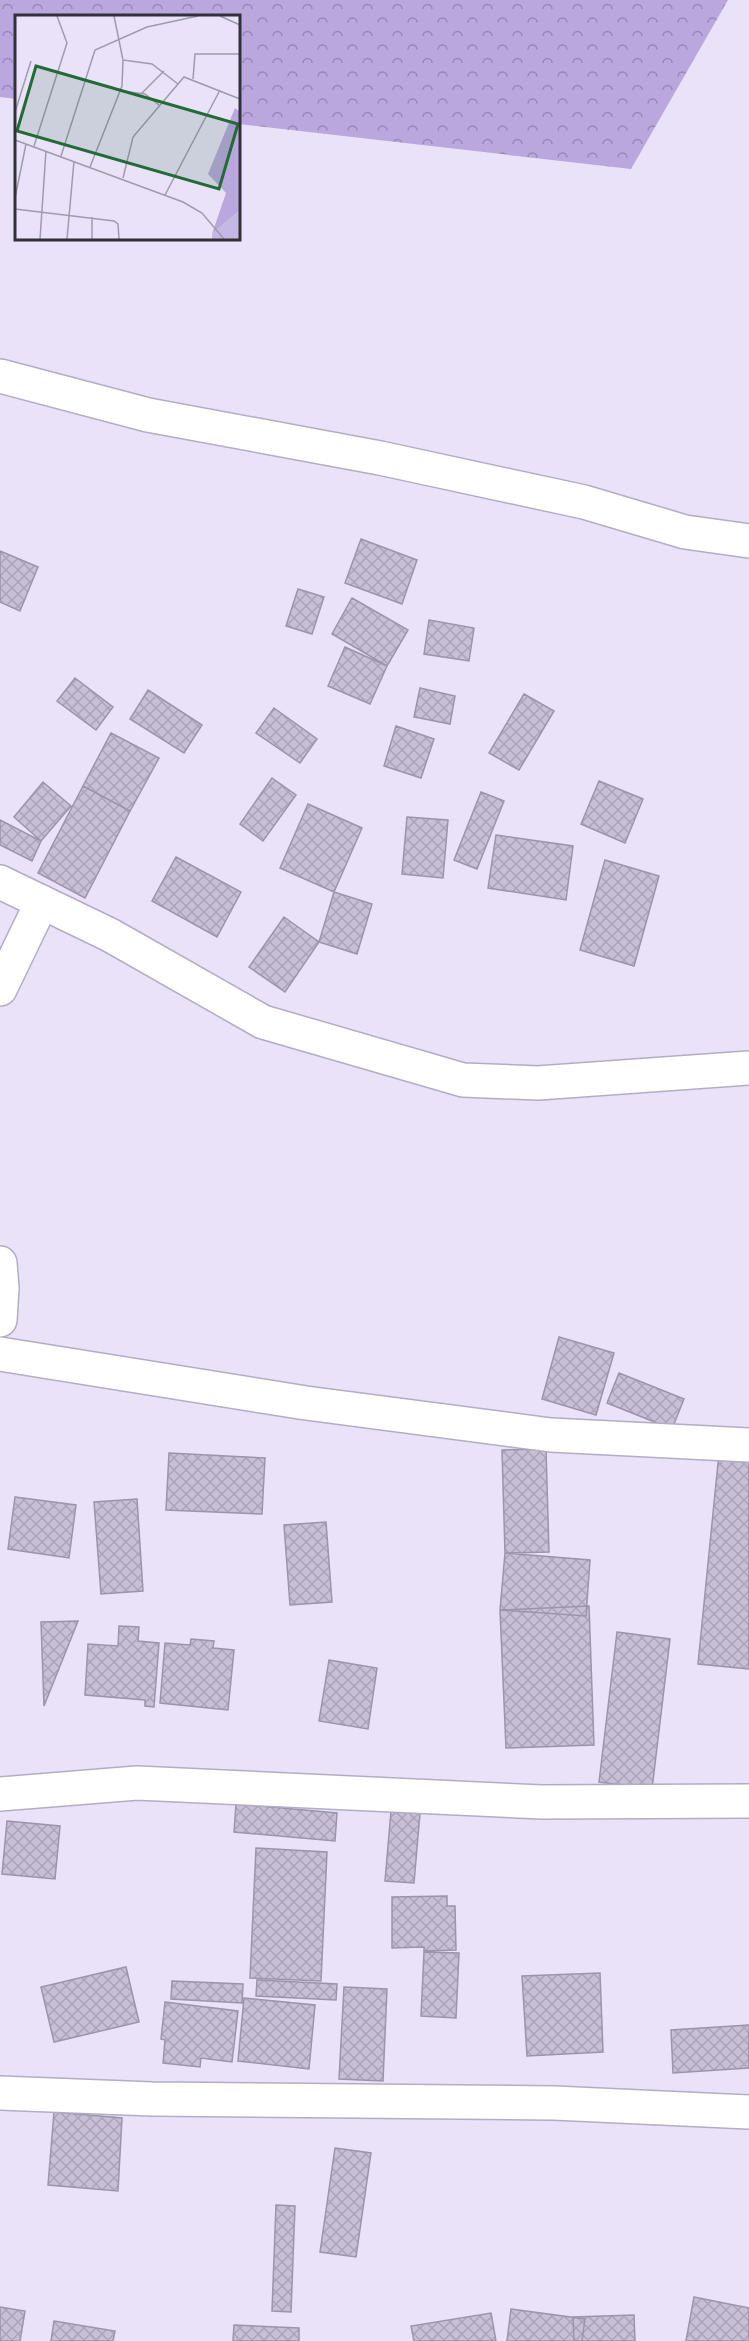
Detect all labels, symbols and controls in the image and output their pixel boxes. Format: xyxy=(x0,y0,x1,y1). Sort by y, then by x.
inset map xyxy=(15,15,240,240)

